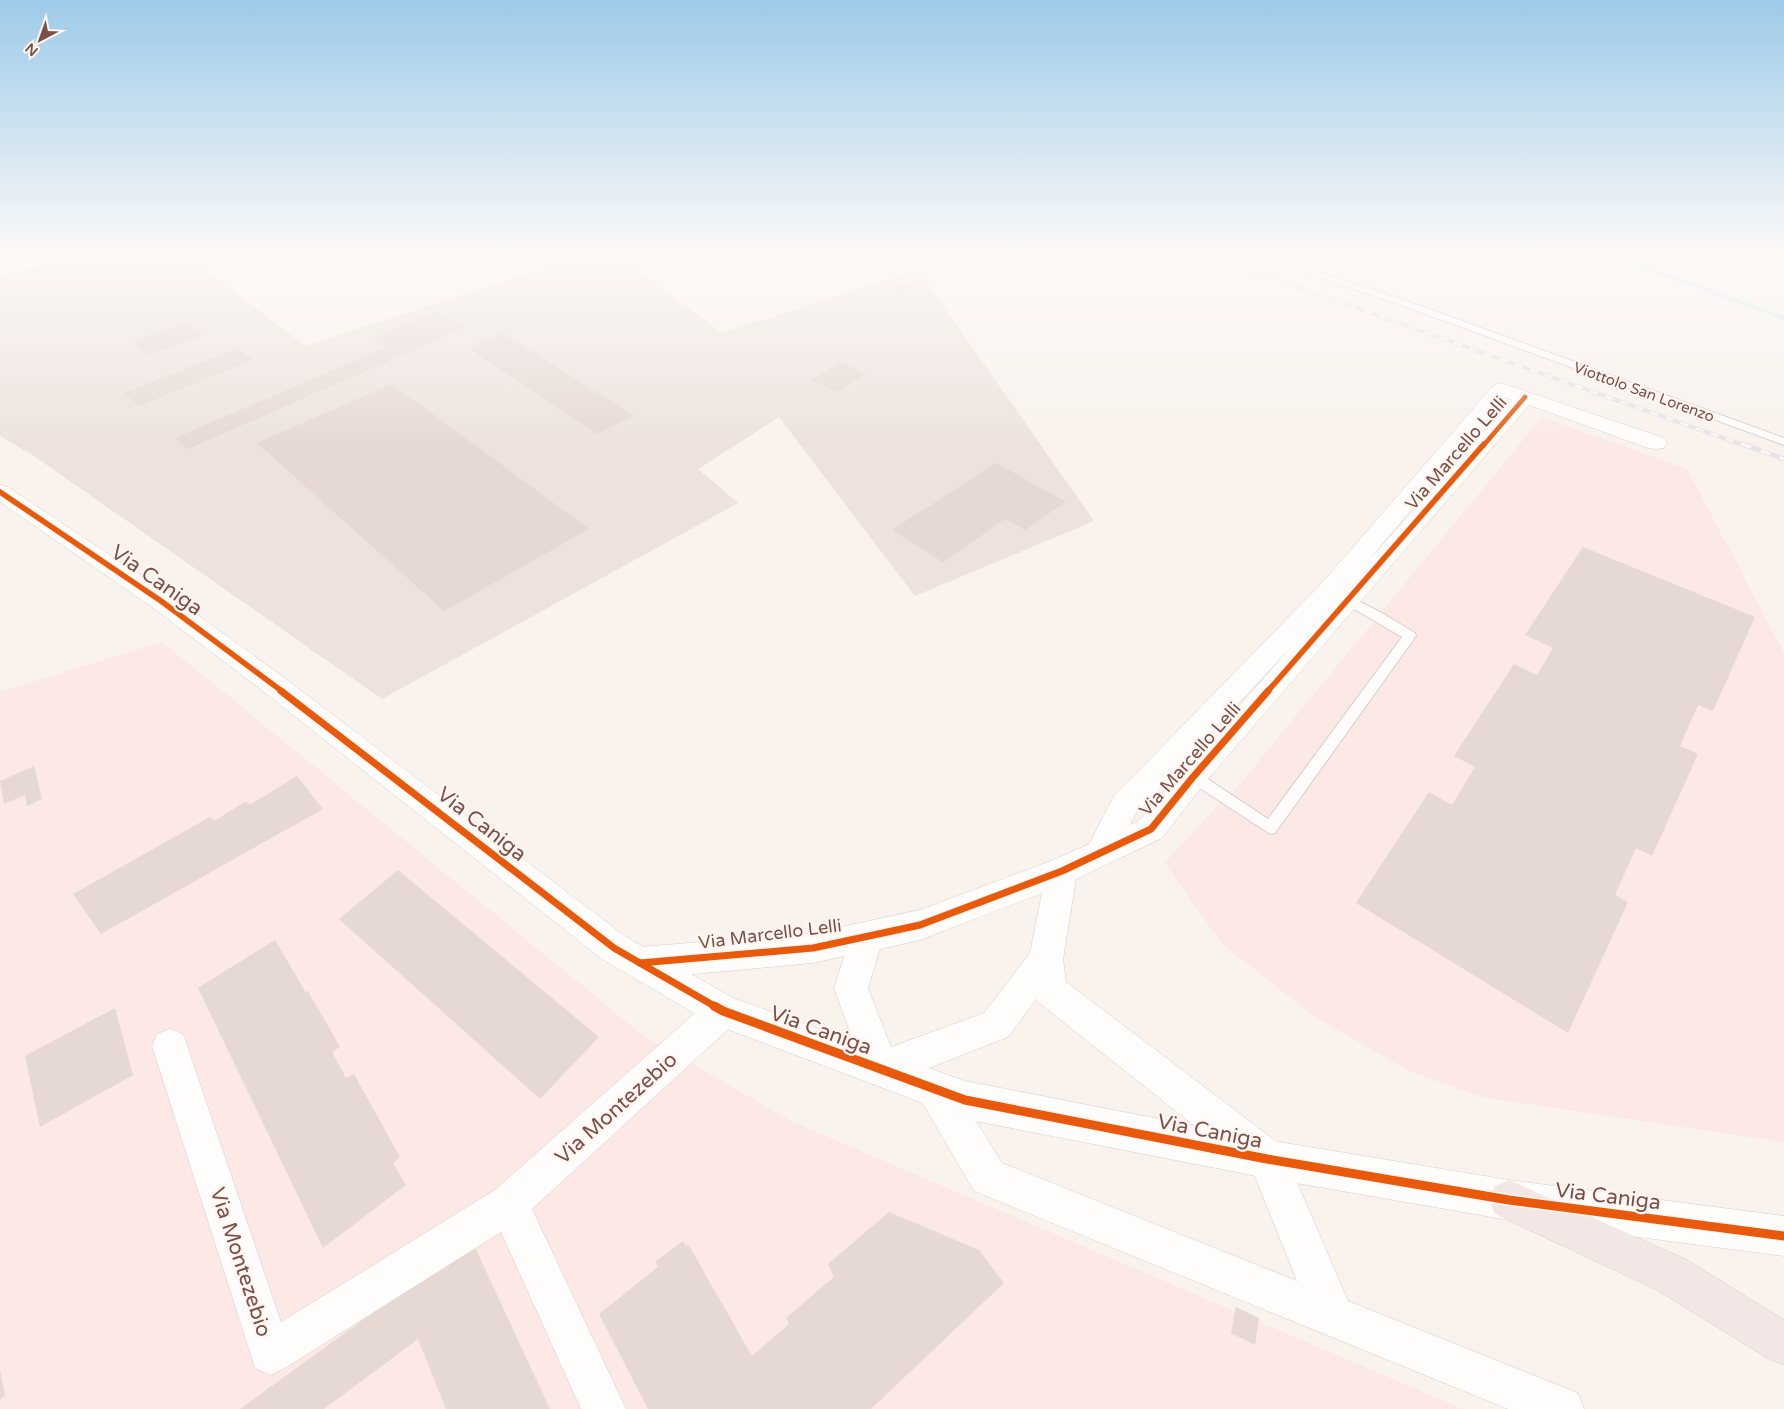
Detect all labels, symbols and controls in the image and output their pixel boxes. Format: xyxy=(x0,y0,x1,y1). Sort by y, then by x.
north arrow xyxy=(15,15,65,65)
text: N xyxy=(22,39,42,60)
street label: Viottolo San Lorenzo xyxy=(1571,358,1717,426)
street label: Via Marcello Lelli xyxy=(1400,391,1512,515)
street label: Via Caniga xyxy=(106,540,207,621)
street label: Via Marcello Lelli xyxy=(1134,697,1246,821)
street label: Via Caniga xyxy=(432,782,531,867)
street label: Via Marcello Lelli xyxy=(697,914,843,954)
street label: Via Caniga xyxy=(767,1001,875,1060)
street label: Via Montezebio xyxy=(550,1047,682,1170)
street label: Via Caniga xyxy=(1155,1109,1264,1154)
street label: Via Caniga xyxy=(1554,1178,1662,1215)
street label: Via Montezebio xyxy=(205,1184,276,1340)

